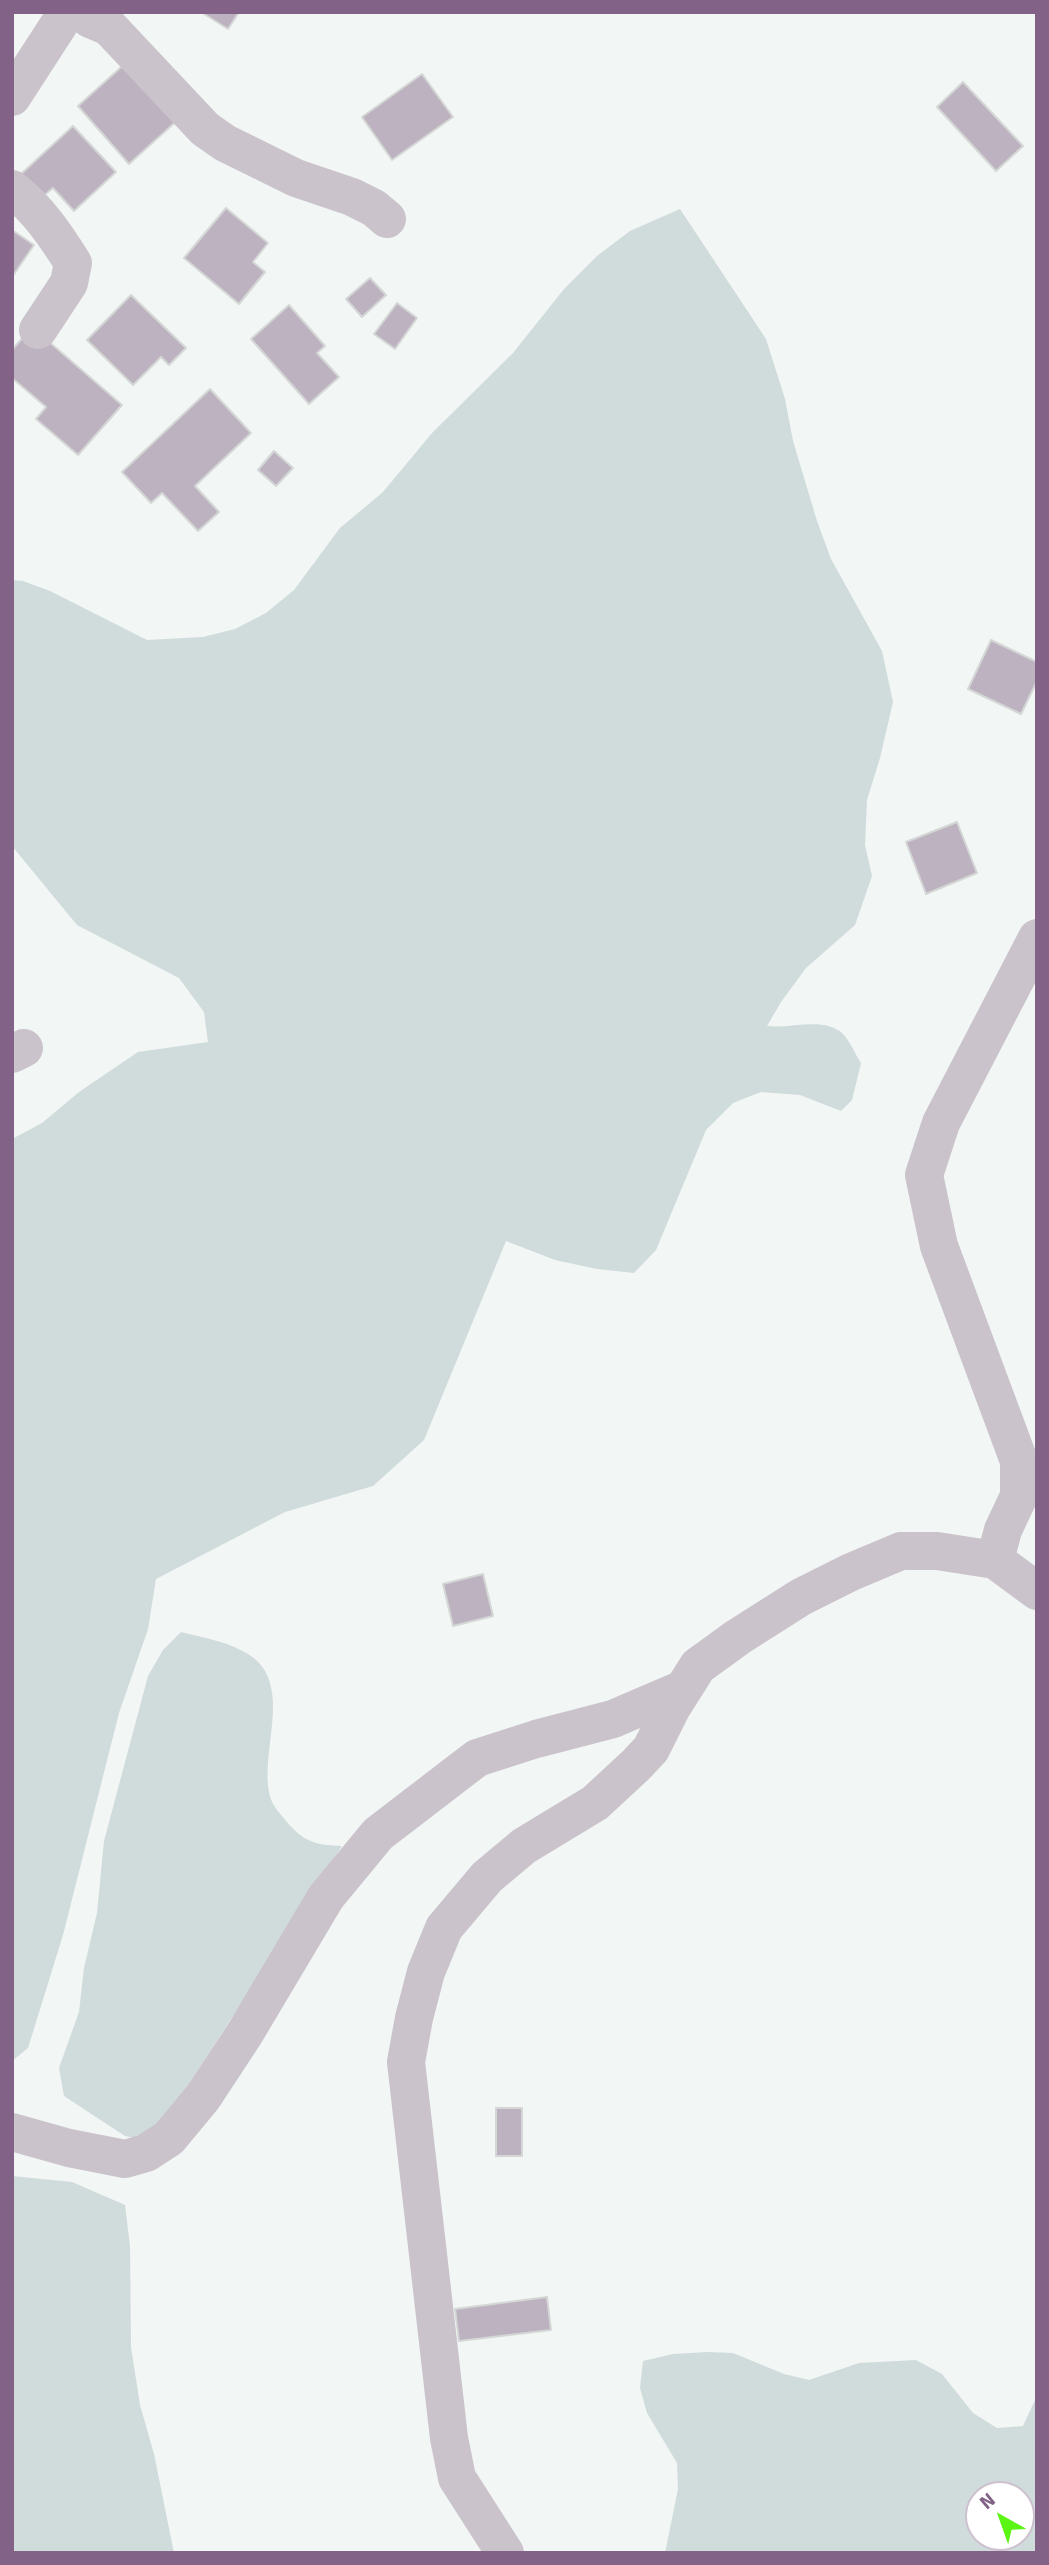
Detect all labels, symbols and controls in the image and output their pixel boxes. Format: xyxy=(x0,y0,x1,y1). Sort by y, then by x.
north arrow xyxy=(965,2481,1035,2551)
text: N xyxy=(975,2488,1001,2515)

